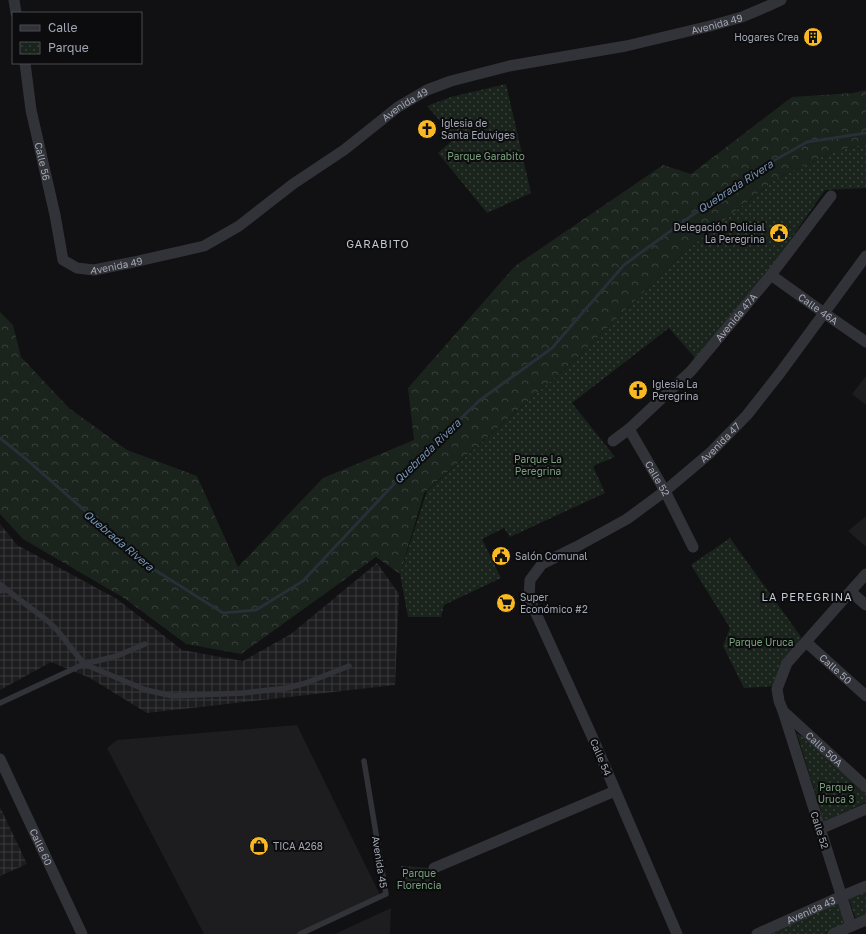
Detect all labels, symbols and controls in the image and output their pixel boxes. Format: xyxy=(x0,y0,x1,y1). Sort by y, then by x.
street label: Avenida 49 xyxy=(690,11,744,36)
legend xyxy=(12,12,142,64)
text: Calle xyxy=(48,20,78,35)
building icon: Hogares Crea xyxy=(802,26,824,48)
place label: Hogares Crea xyxy=(734,31,799,43)
text: Parque xyxy=(48,40,89,55)
street label: Avenida 49 xyxy=(379,85,430,124)
place label: Iglesia de Santa Eduviges xyxy=(441,117,515,141)
church icon: Iglesia de Santa Eduviges xyxy=(416,118,438,140)
street label: Calle 56 xyxy=(33,141,53,182)
park label: Parque Garabito xyxy=(447,150,525,162)
water label: Quebrada Rivera xyxy=(695,156,776,215)
place label: Delegación Policial La Peregrina xyxy=(673,221,765,245)
public building icon: Delegación Policial La Peregrina xyxy=(768,222,790,244)
district label: GARABITO xyxy=(346,237,410,250)
street label: Avenida 49 xyxy=(90,254,144,276)
street label: Avenida 47A xyxy=(713,291,759,344)
street label: Calle 46A xyxy=(796,291,841,327)
place label: Iglesia La Peregrina xyxy=(652,378,698,402)
church icon: Iglesia La Peregrina xyxy=(627,379,649,401)
water label: Quebrada Rivera xyxy=(391,415,463,486)
street label: Avenida 47 xyxy=(697,420,743,465)
park label: Parque La Peregrina xyxy=(514,453,562,477)
street label: Calle 52 xyxy=(643,459,673,498)
water label: Quebrada Rivera xyxy=(81,507,157,574)
public building icon: Salón Comunal xyxy=(490,545,512,567)
place label: Salón Comunal xyxy=(515,550,588,562)
district label: LA PEREGRINA xyxy=(761,590,853,603)
place label: Super Económico #2 xyxy=(520,591,588,615)
supermarket icon: Super Económico #2 xyxy=(495,592,517,614)
park label: Parque Uruca xyxy=(729,636,793,648)
street label: Calle 50 xyxy=(817,651,854,686)
street label: Calle 50A xyxy=(803,729,845,769)
street label: Calle 54 xyxy=(588,737,614,777)
park label: Parque Uruca 3 xyxy=(818,781,854,805)
street label: Calle 52 xyxy=(808,810,832,850)
street label: Calle 60 xyxy=(27,826,55,867)
shop icon: TICA A268 xyxy=(248,835,270,857)
street label: Avenida 45 xyxy=(370,835,390,889)
place label: TICA A268 xyxy=(273,840,323,852)
park label: Parque Florencia xyxy=(397,867,441,891)
street label: Avenida 43 xyxy=(784,894,837,926)

